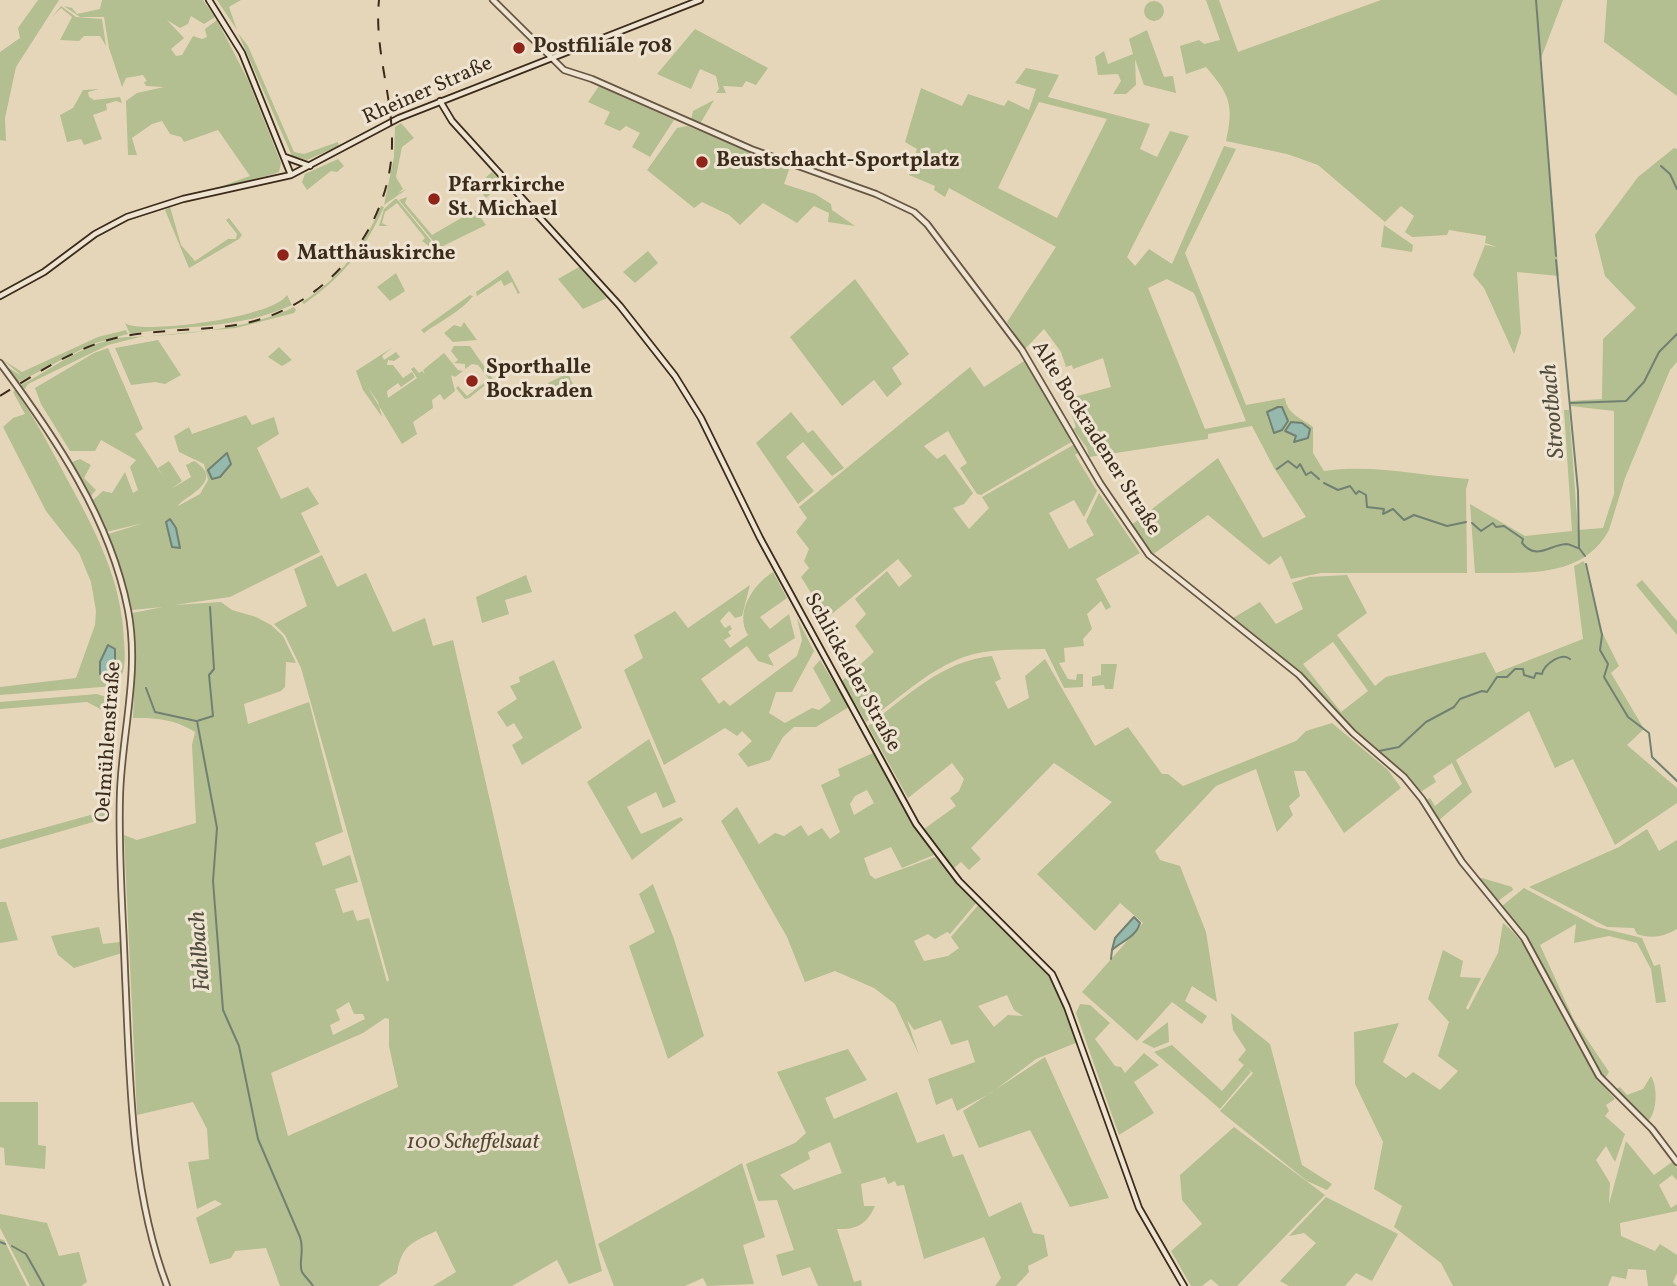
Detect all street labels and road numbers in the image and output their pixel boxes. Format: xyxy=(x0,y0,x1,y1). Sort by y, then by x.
street label: Rheiner Straße xyxy=(359,52,497,132)
street label: Alte Bockradener Straße xyxy=(1025,337,1165,541)
street label: Schlickelder Straße xyxy=(797,589,905,757)
street label: Oelmühlenstraße xyxy=(92,661,128,823)

